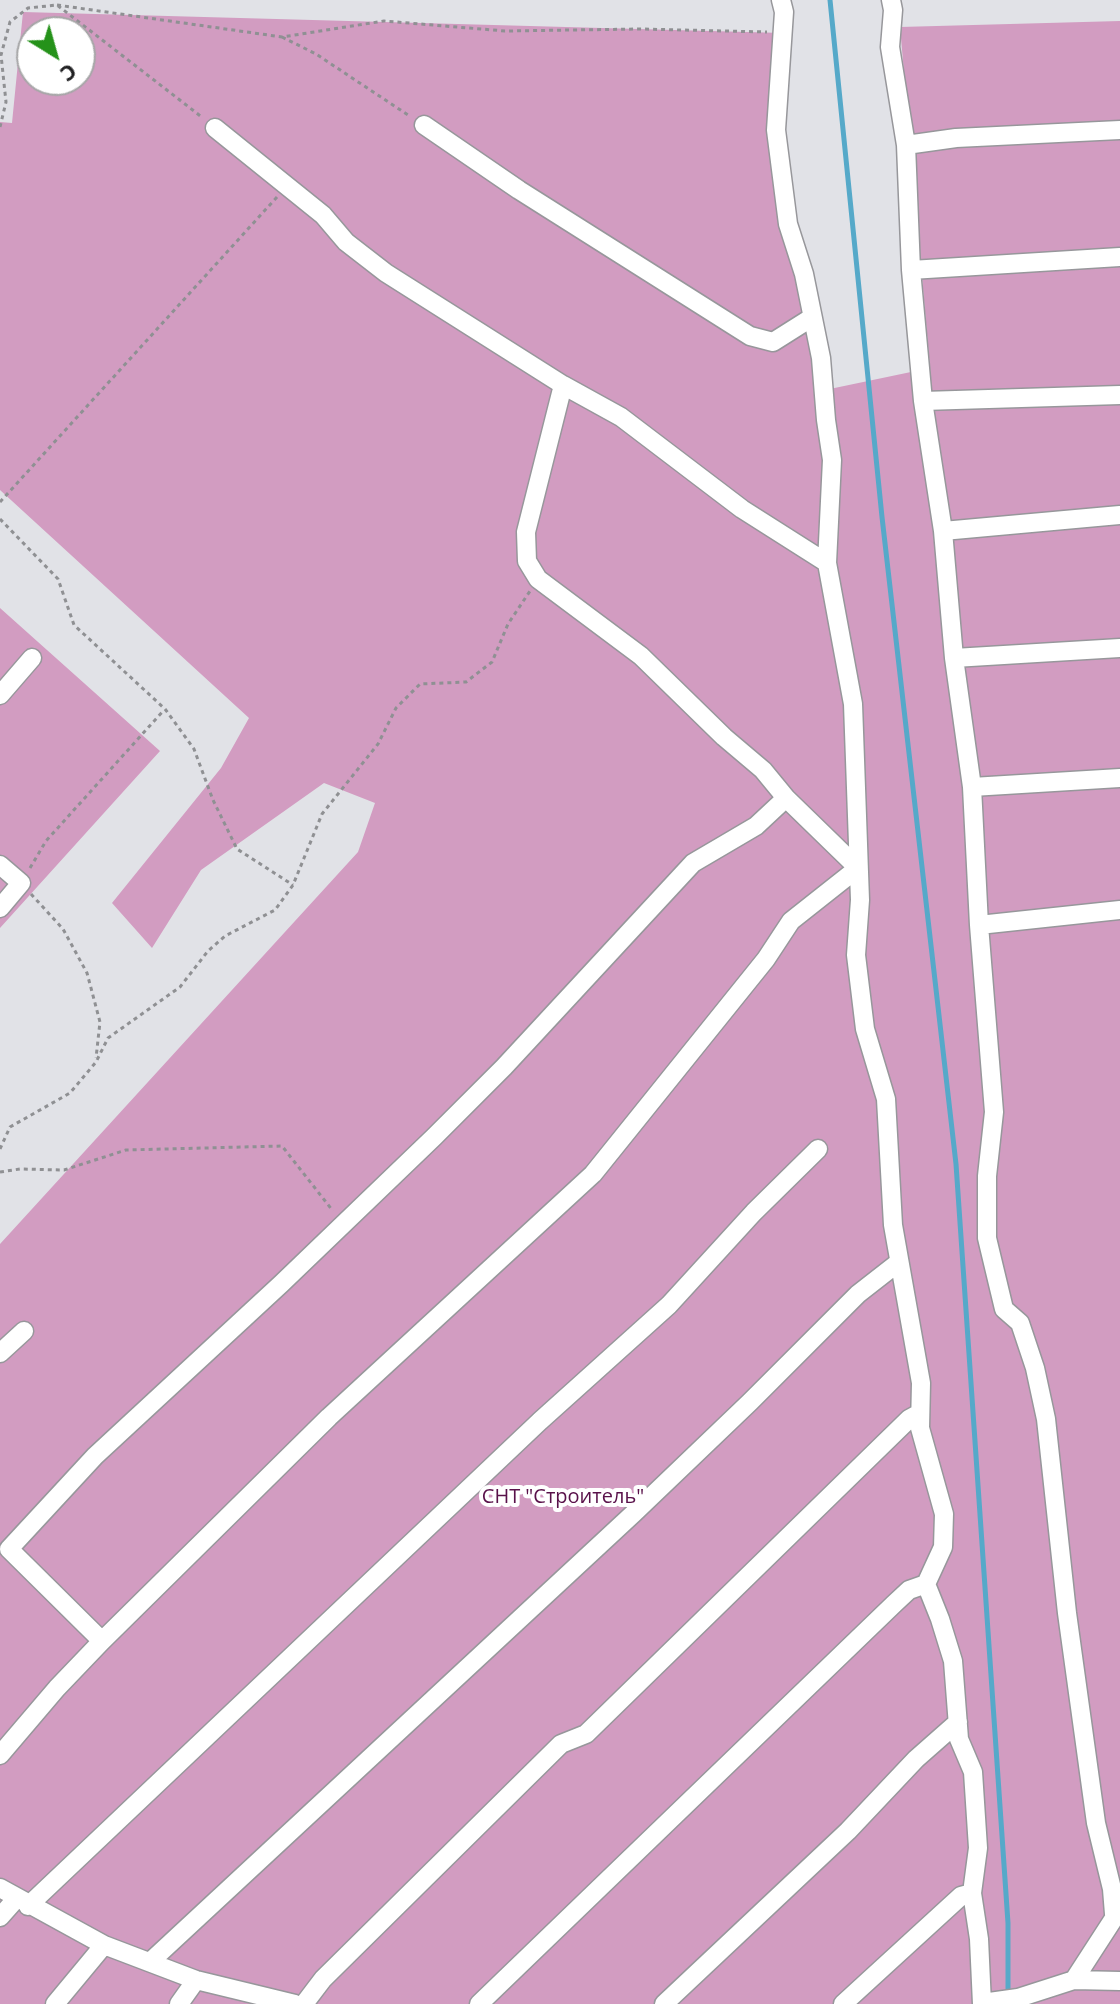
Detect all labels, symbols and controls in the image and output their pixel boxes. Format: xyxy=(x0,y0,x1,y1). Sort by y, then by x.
north arrow xyxy=(16,16,96,96)
text: С xyxy=(55,57,84,90)
park label: СНТ "Строитель" xyxy=(482,1485,644,1509)

